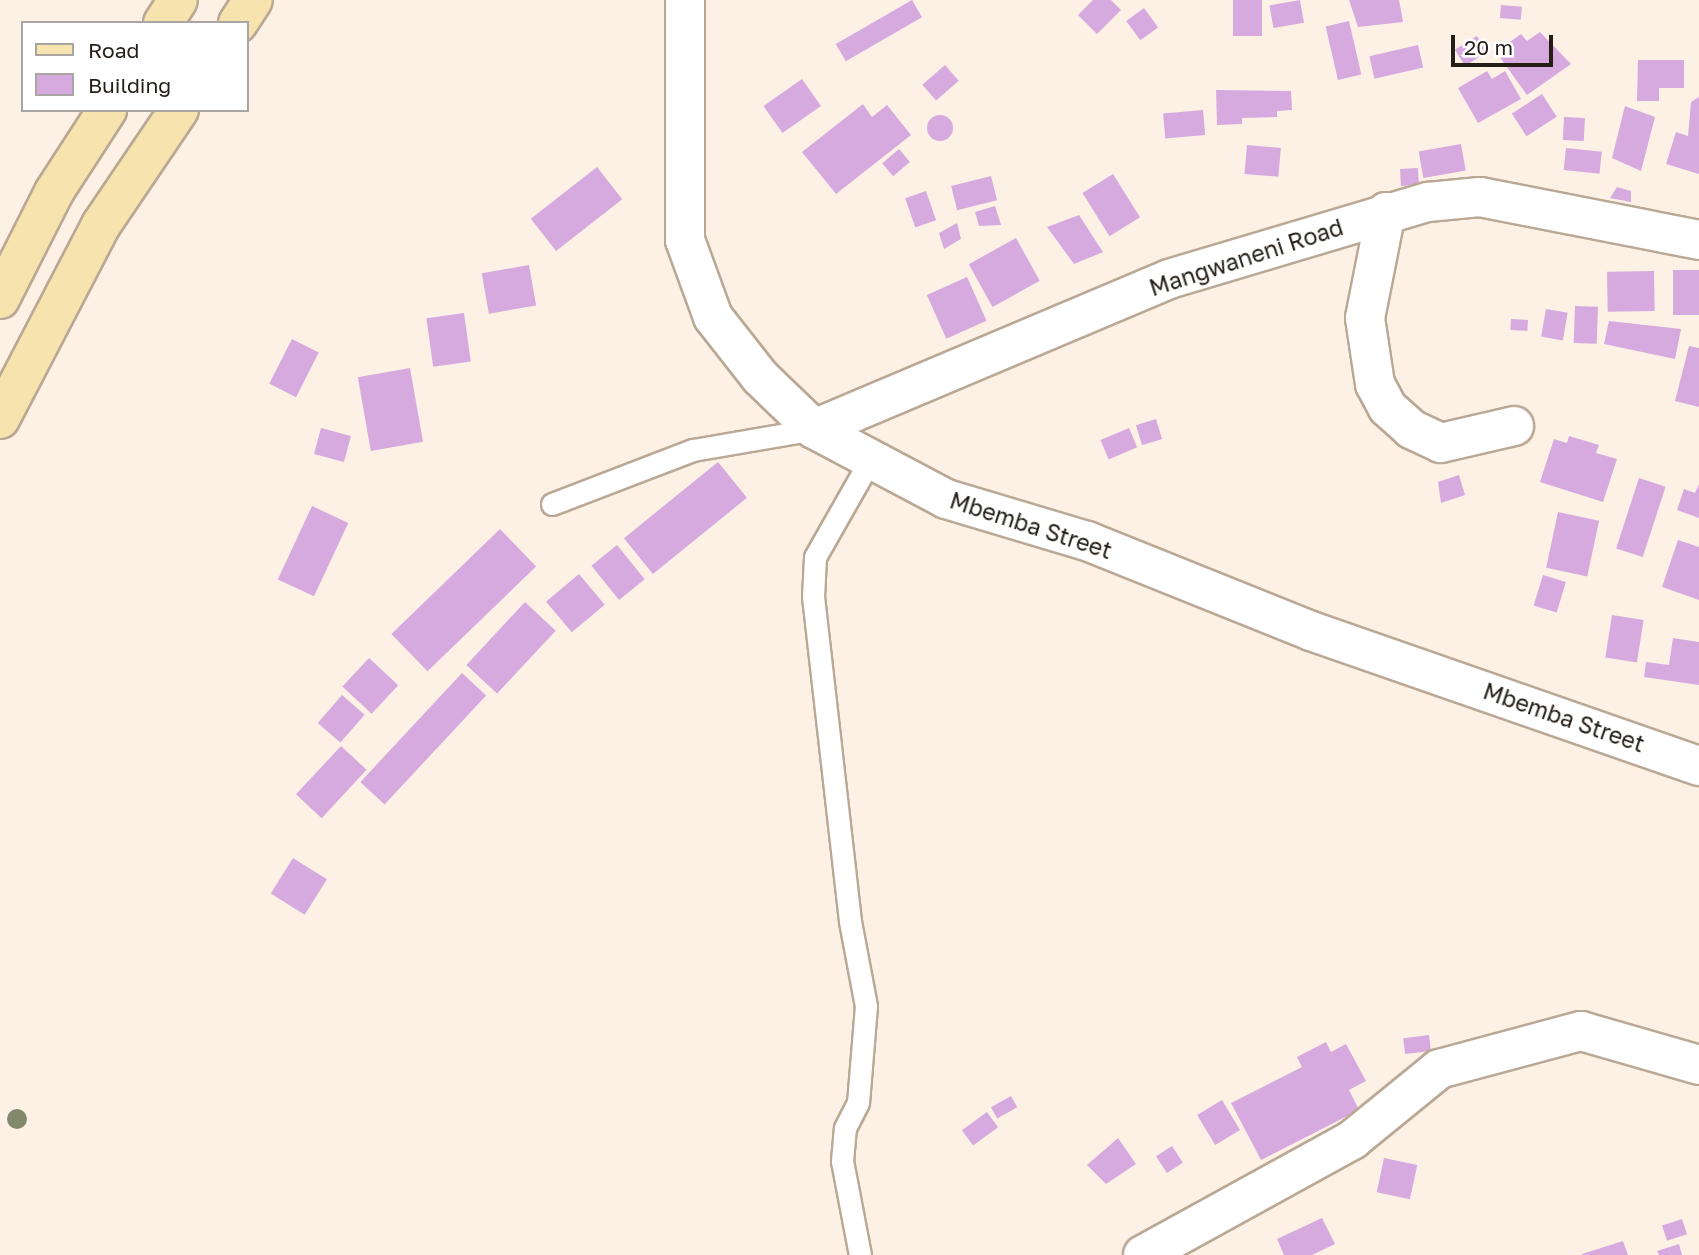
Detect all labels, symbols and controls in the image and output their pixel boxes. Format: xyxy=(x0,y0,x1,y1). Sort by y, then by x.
legend xyxy=(21,21,248,112)
scale bar xyxy=(1454,21,1556,65)
text: 20 m xyxy=(1464,34,1513,60)
text: Road xyxy=(88,37,139,63)
text: Building xyxy=(88,72,171,98)
street label: Mangwaneni Road xyxy=(1146,213,1346,301)
street label: Mbemba Street xyxy=(947,486,1115,564)
street label: Mbemba Street xyxy=(1480,677,1648,757)

